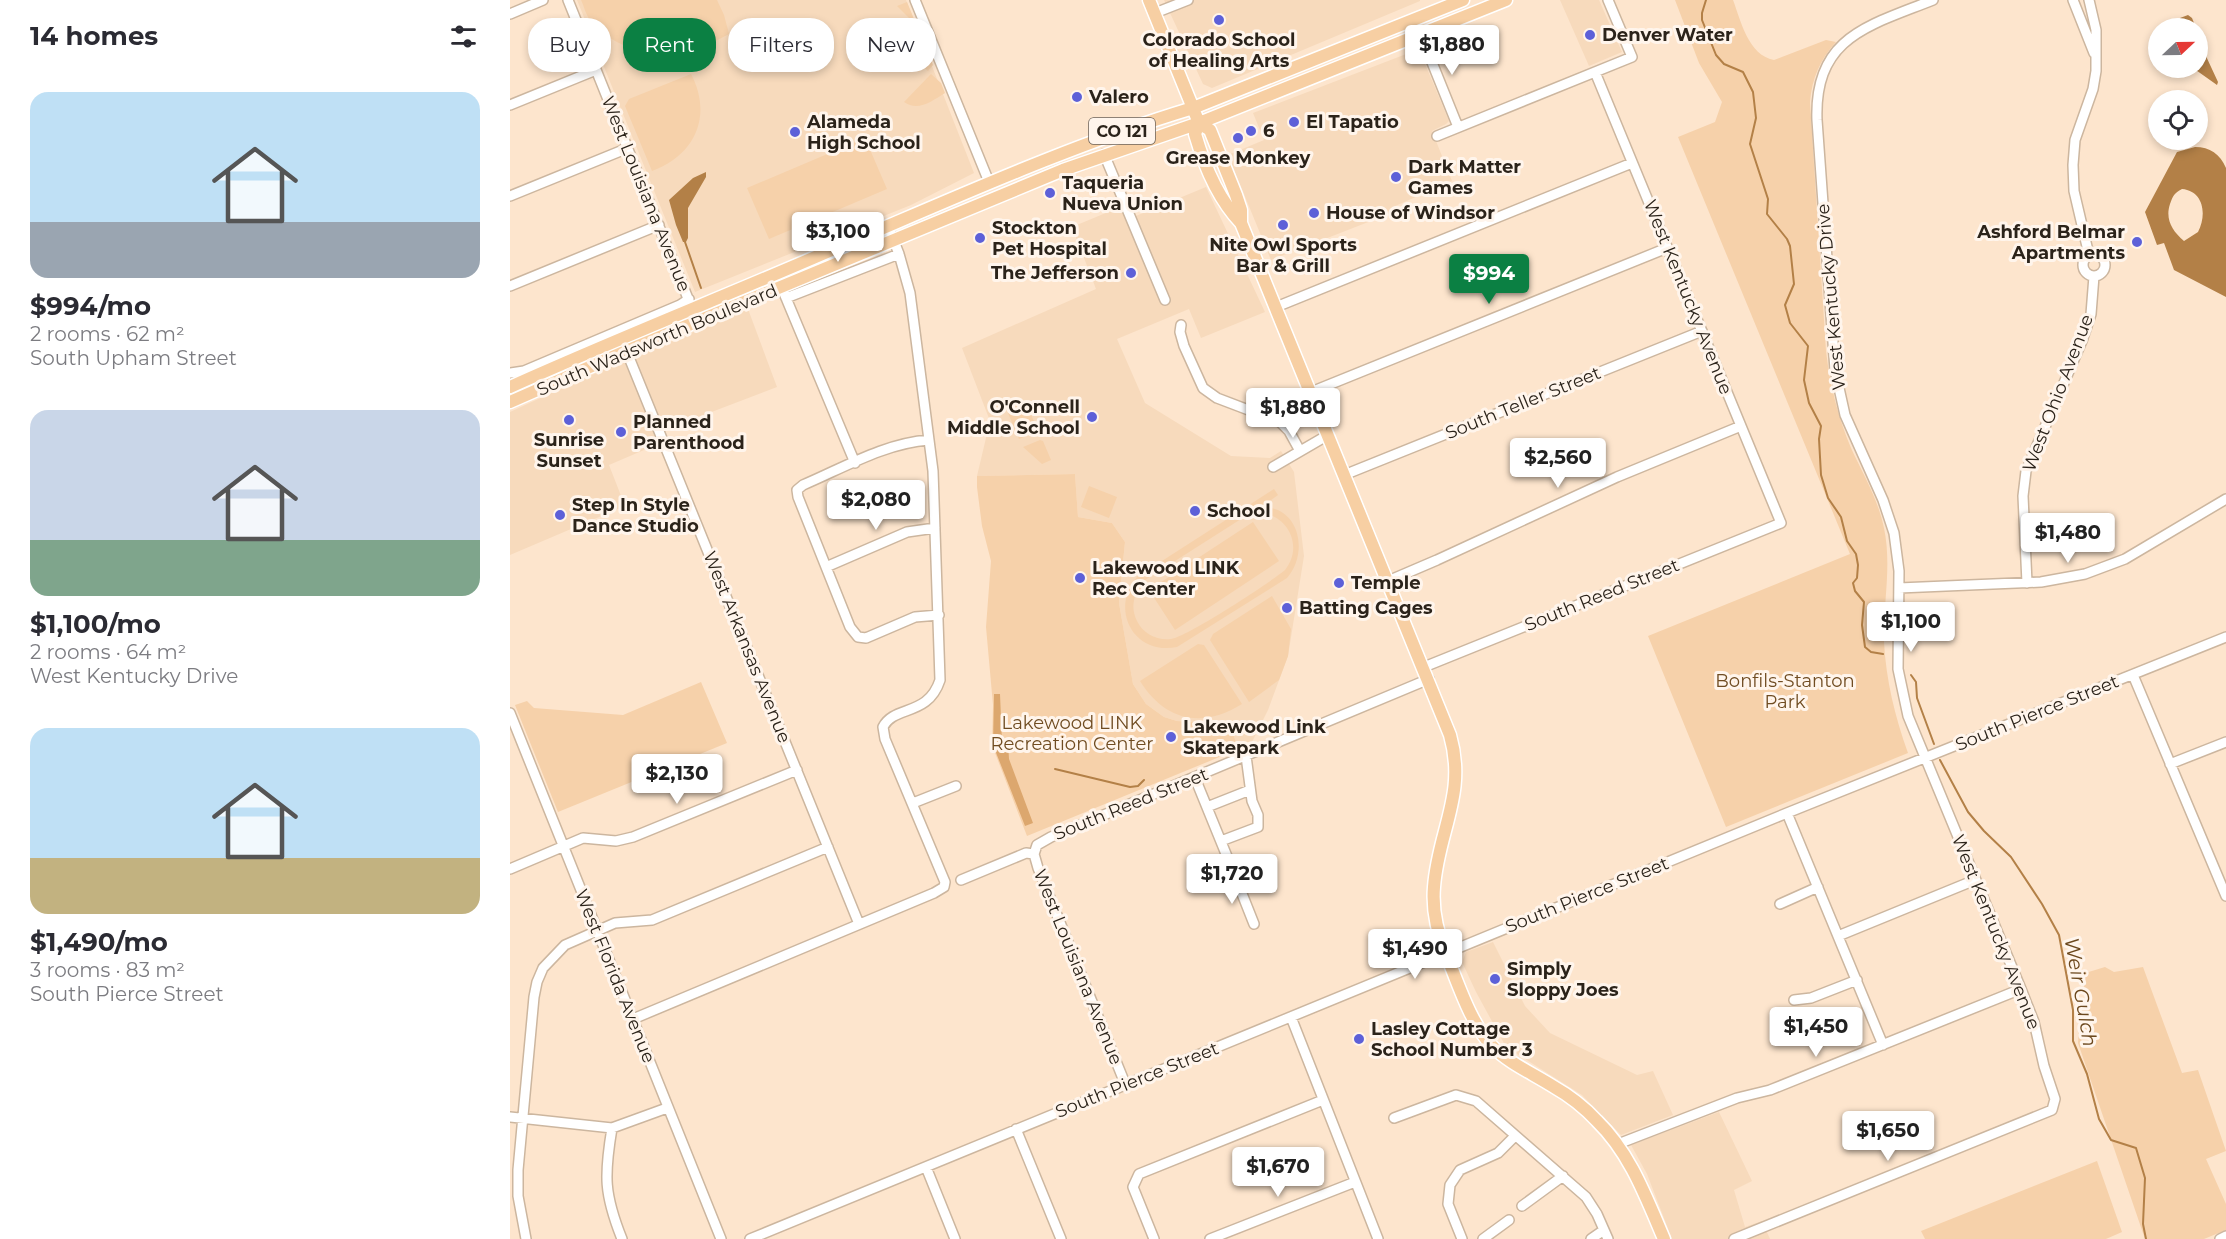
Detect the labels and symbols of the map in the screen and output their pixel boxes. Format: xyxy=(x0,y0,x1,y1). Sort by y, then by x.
marker: Colorado School of Healing Arts xyxy=(1212,13,1226,27)
north arrow xyxy=(2148,18,2208,78)
place label: Denver Water xyxy=(1602,24,1733,46)
pin: $1,880 xyxy=(1403,25,1501,76)
marker: Denver Water xyxy=(1583,28,1597,42)
place label: Colorado School of Healing Arts xyxy=(1143,29,1295,72)
place label: Valero xyxy=(1088,86,1149,108)
marker: Valero xyxy=(1070,90,1084,104)
street label: West Louisiana Avenue xyxy=(597,93,695,295)
place label: Alameda High School xyxy=(806,111,921,154)
place label: El Tapatio xyxy=(1306,111,1399,133)
marker: El Tapatio xyxy=(1287,115,1301,129)
road number: CO 121 xyxy=(1089,118,1155,144)
place label: 6 xyxy=(1263,120,1275,142)
marker: 6 xyxy=(1244,124,1258,138)
marker: Alameda High School xyxy=(788,125,802,139)
marker: Grease Monkey xyxy=(1231,131,1245,145)
place label: Grease Monkey xyxy=(1166,147,1311,169)
place label: Dark Matter Games xyxy=(1408,156,1521,199)
marker: Dark Matter Games xyxy=(1389,170,1403,184)
place label: Taqueria Nueva Union xyxy=(1062,172,1183,215)
marker: Taqueria Nueva Union xyxy=(1043,186,1057,200)
street label: West Kentucky Avenue xyxy=(1639,196,1737,398)
place label: House of Windsor xyxy=(1326,202,1495,224)
street label: West Kentucky Drive xyxy=(1812,203,1850,391)
marker: House of Windsor xyxy=(1307,206,1321,220)
pin: $3,100 xyxy=(789,212,887,263)
place label: Stockton Pet Hospital xyxy=(992,217,1107,260)
marker: Nite Owl Sports Bar & Grill xyxy=(1276,218,1290,232)
place label: Ashford Belmar Apartments xyxy=(1976,221,2125,264)
marker: Stockton Pet Hospital xyxy=(973,231,987,245)
place label: Nite Owl Sports Bar & Grill xyxy=(1209,234,1357,277)
marker: Ashford Belmar Apartments xyxy=(2130,235,2144,249)
pin: $994 xyxy=(1453,254,1525,305)
place label: The Jefferson xyxy=(991,262,1119,284)
marker: The Jefferson xyxy=(1124,266,1138,280)
street label: South Wadsworth Boulevard xyxy=(533,279,781,401)
street label: West Ohio Avenue xyxy=(2018,311,2098,475)
street label: South Teller Street xyxy=(1442,362,1604,444)
pin: $1,880 xyxy=(1244,388,1342,439)
place label: O'Connell Middle School xyxy=(947,396,1080,439)
marker: O'Connell Middle School xyxy=(1085,410,1099,424)
place label: Planned Parenthood xyxy=(633,411,745,454)
marker: Sunrise Sunset xyxy=(562,413,576,427)
marker: Planned Parenthood xyxy=(614,425,628,439)
place label: Sunrise Sunset xyxy=(534,429,604,472)
pin: $2,560 xyxy=(1509,438,1607,489)
pin: $2,080 xyxy=(827,480,925,531)
place label: Step In Style Dance Studio xyxy=(572,494,699,537)
place label: School xyxy=(1207,500,1271,522)
marker: School xyxy=(1188,504,1202,518)
marker: Step In Style Dance Studio xyxy=(553,508,567,522)
pin: $1,480 xyxy=(2019,513,2117,564)
street label: West Arkansas Avenue xyxy=(698,548,796,746)
street label: South Reed Street xyxy=(1522,554,1682,636)
place label: Lakewood LINK Rec Center xyxy=(1092,557,1240,600)
marker: Lakewood LINK Rec Center xyxy=(1073,571,1087,585)
place label: Temple xyxy=(1351,572,1421,594)
marker: Temple xyxy=(1332,576,1346,590)
place label: Batting Cages xyxy=(1299,597,1433,619)
marker: Batting Cages xyxy=(1280,601,1294,615)
pin: $1,100 xyxy=(1862,602,1960,653)
park label: Bonfils-Stanton Park xyxy=(1715,670,1855,713)
street label: South Pierce Street xyxy=(1952,670,2122,756)
park label: Lakewood LINK Recreation Center xyxy=(990,712,1154,755)
place label: Lakewood Link Skatepark xyxy=(1183,716,1326,759)
marker: Lakewood Link Skatepark xyxy=(1164,730,1178,744)
pin: $2,130 xyxy=(628,754,726,805)
street label: South Reed Street xyxy=(1051,763,1211,845)
street label: West Kentucky Avenue xyxy=(1947,831,2045,1033)
street label: South Pierce Street xyxy=(1502,852,1672,938)
pin: $1,720 xyxy=(1183,854,1281,905)
street label: West Louisiana Avenue xyxy=(1029,866,1127,1068)
street label: West Florida Avenue xyxy=(570,886,660,1066)
pin: $1,490 xyxy=(1366,929,1464,980)
water label: Weir Gulch xyxy=(2060,936,2102,1048)
place label: Simply Sloppy Joes xyxy=(1507,958,1619,1001)
marker: Simply Sloppy Joes xyxy=(1488,972,1502,986)
pin: $1,450 xyxy=(1767,1007,1865,1058)
place label: Lasley Cottage School Number 3 xyxy=(1371,1018,1533,1061)
marker: Lasley Cottage School Number 3 xyxy=(1352,1032,1366,1046)
street label: South Pierce Street xyxy=(1052,1037,1222,1123)
pin: $1,650 xyxy=(1839,1111,1937,1162)
pin: $1,670 xyxy=(1229,1147,1327,1198)

